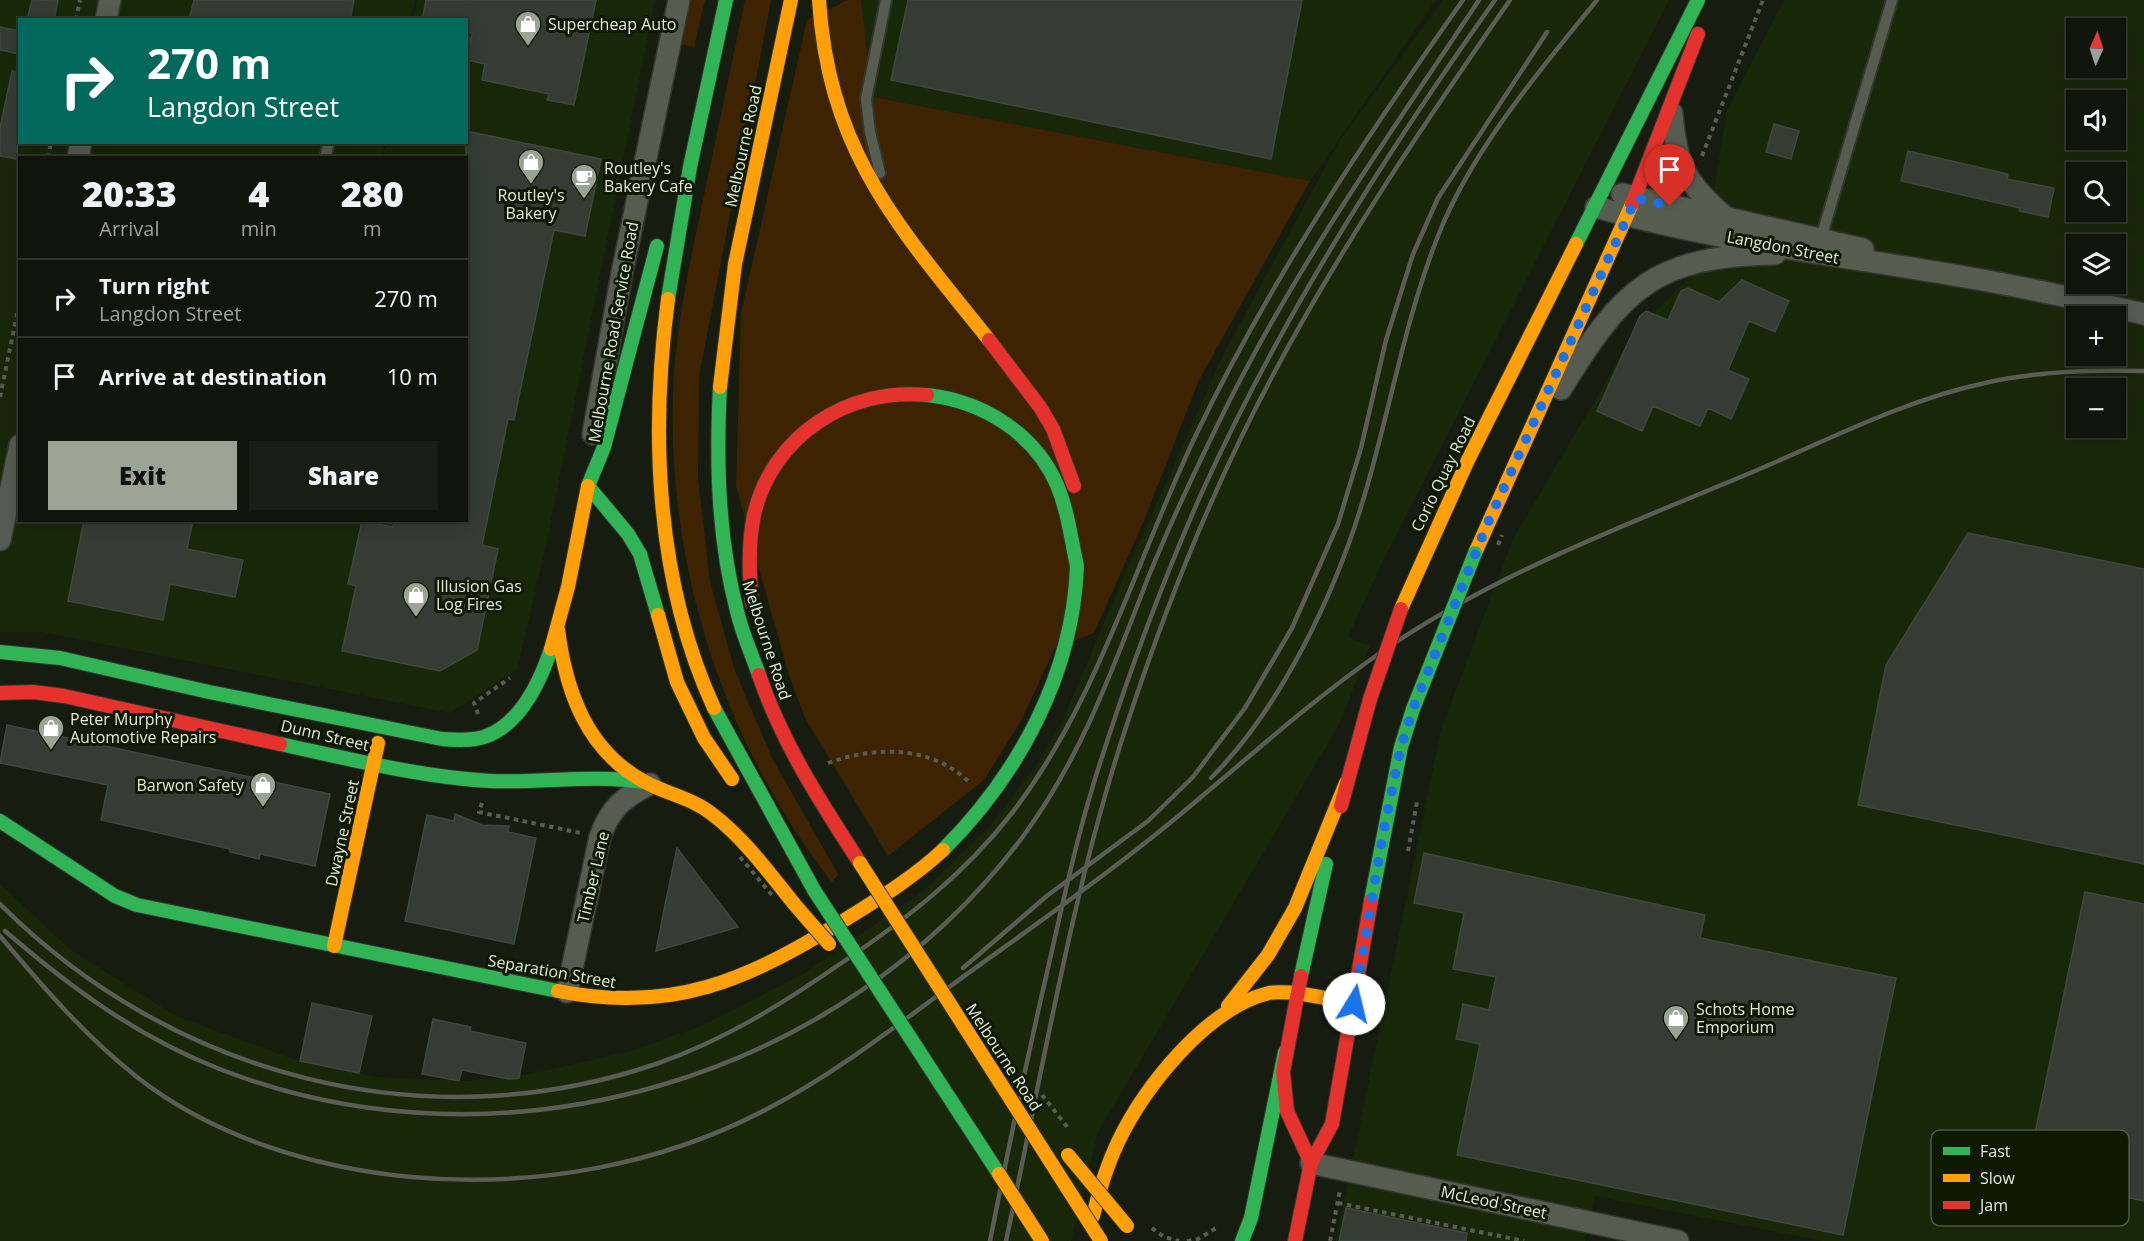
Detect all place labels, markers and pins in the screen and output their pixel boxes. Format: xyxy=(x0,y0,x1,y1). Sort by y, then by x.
shop icon: Supercheap Auto xyxy=(513,9,543,47)
place label: Supercheap Auto xyxy=(548,13,676,35)
pin xyxy=(1644,144,1695,206)
shop icon: Routley's Bakery xyxy=(516,147,546,185)
place label: Routley's Bakery Cafe xyxy=(604,157,693,197)
cafe icon: Routley's Bakery Cafe xyxy=(569,162,599,200)
place label: Routley's Bakery xyxy=(497,184,565,224)
place label: Illusion Gas Log Fires xyxy=(436,575,522,615)
shop icon: Illusion Gas Log Fires xyxy=(401,580,431,618)
place label: Peter Murphy Automotive Repairs xyxy=(70,708,216,748)
shop icon: Peter Murphy Automotive Repairs xyxy=(36,713,66,751)
shop icon: Barwon Safety xyxy=(248,770,278,808)
place label: Barwon Safety xyxy=(136,774,245,796)
place label: Schots Home Emporium xyxy=(1696,998,1795,1038)
shop icon: Schots Home Emporium xyxy=(1661,1003,1691,1041)

